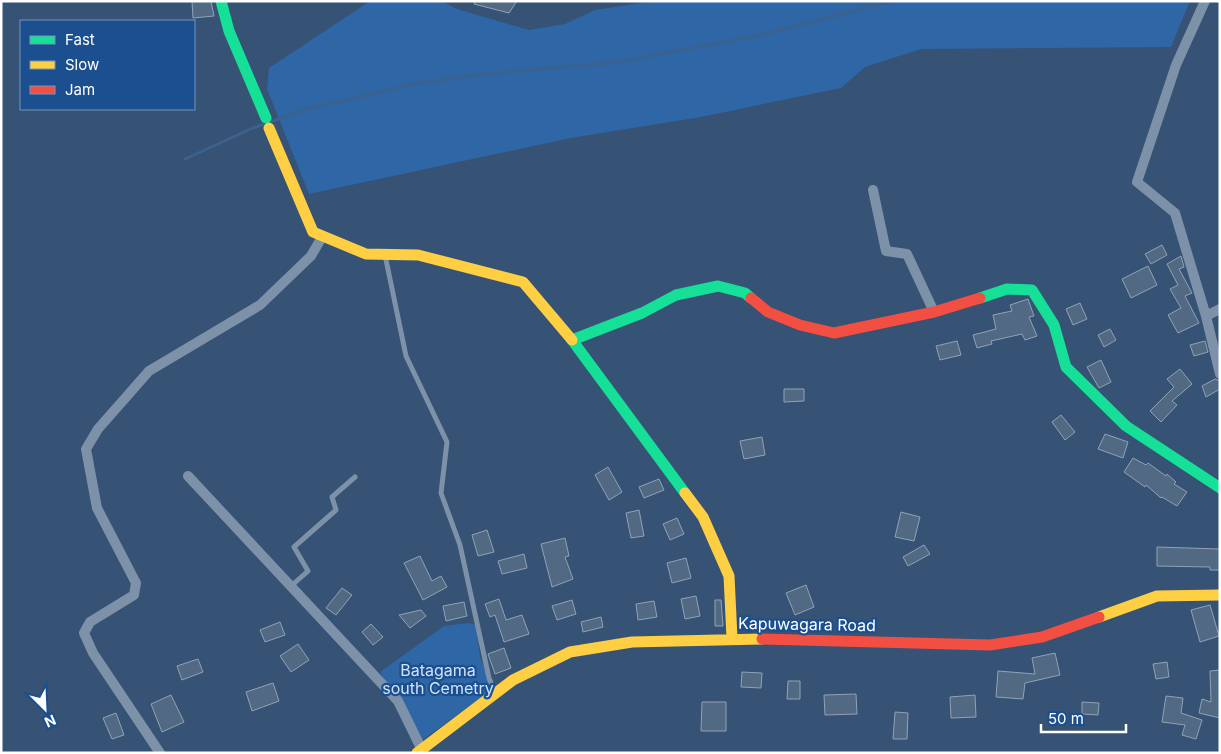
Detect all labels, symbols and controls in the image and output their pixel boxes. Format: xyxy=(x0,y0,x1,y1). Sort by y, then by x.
legend xyxy=(20,20,195,110)
text: Fast xyxy=(65,30,95,49)
text: Slow xyxy=(65,55,99,74)
text: Jam xyxy=(65,80,95,99)
street label: Kapuwagara Road xyxy=(738,613,876,635)
park label: Batagama south Cemetry xyxy=(382,660,494,698)
north arrow xyxy=(20,684,70,734)
scale bar xyxy=(1041,702,1126,734)
text: 50 m xyxy=(1048,709,1084,728)
text: N xyxy=(42,711,59,731)

